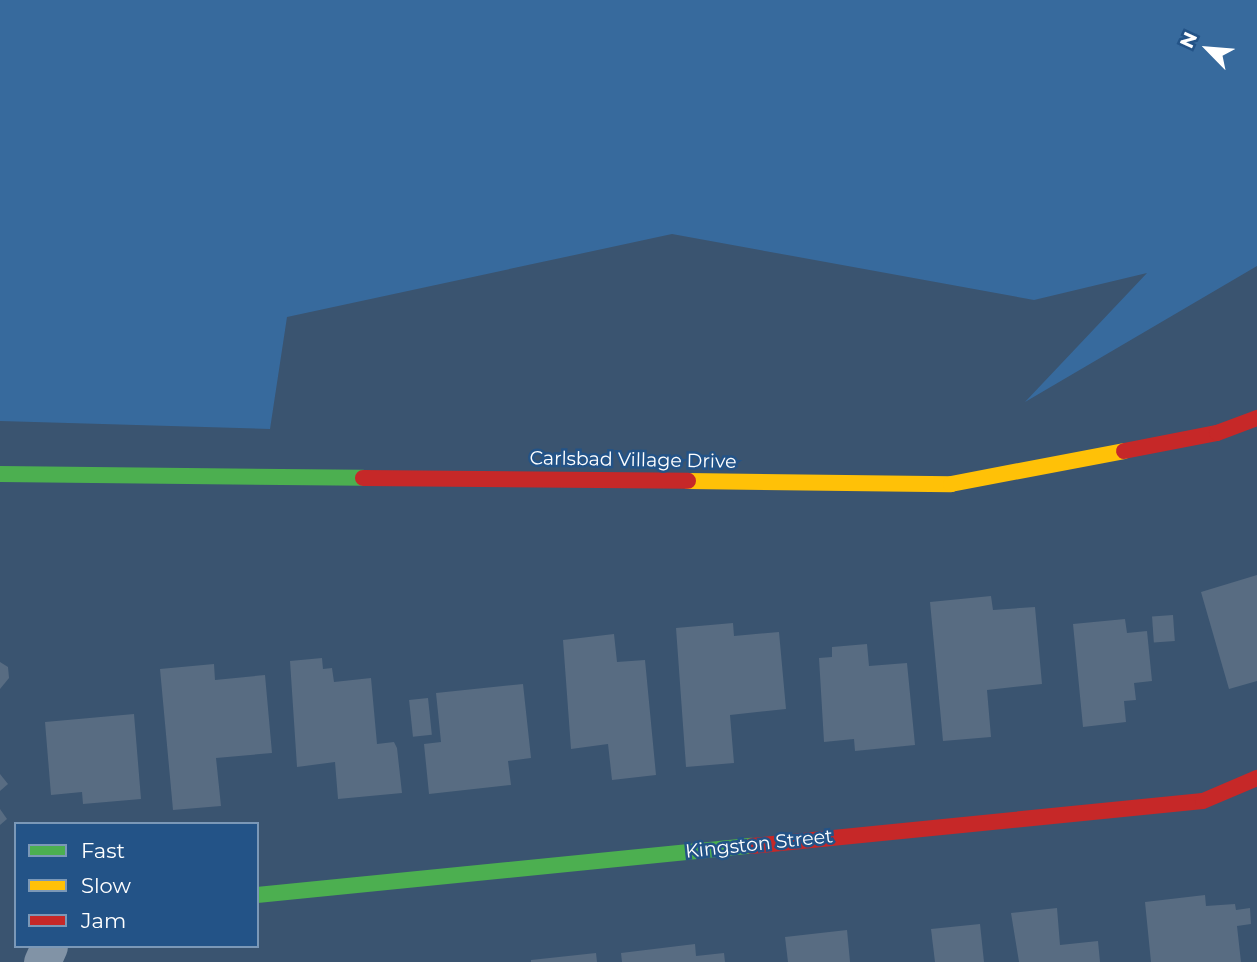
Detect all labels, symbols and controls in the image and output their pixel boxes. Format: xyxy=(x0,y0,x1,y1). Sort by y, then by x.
north arrow xyxy=(1173,14,1243,84)
text: N xyxy=(1175,28,1202,52)
street label: Carlsbad Village Drive xyxy=(529,447,737,473)
legend xyxy=(14,822,259,948)
street label: Kingston Street xyxy=(684,825,834,863)
text: Fast xyxy=(81,838,125,863)
text: Slow xyxy=(81,873,131,898)
text: Jam xyxy=(81,908,126,933)

